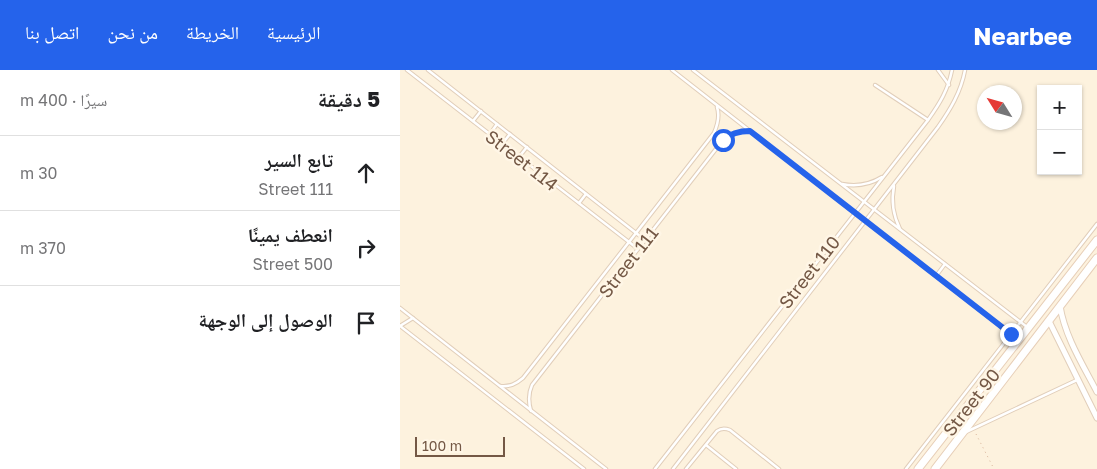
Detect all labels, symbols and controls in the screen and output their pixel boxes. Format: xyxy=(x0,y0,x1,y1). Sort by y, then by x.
text: اتصل بنا xyxy=(25,21,79,43)
text: من نحن xyxy=(107,21,158,43)
text: الخريطة xyxy=(186,21,239,43)
text: الرئيسية xyxy=(267,21,320,43)
text: Nearbee xyxy=(973,21,1072,50)
north arrow xyxy=(977,85,1022,130)
map controls xyxy=(1037,85,1082,175)
button: + xyxy=(1037,85,1082,130)
text: 5 دقيقة xyxy=(318,86,380,112)
text: سيرًا · 400 m xyxy=(20,90,107,110)
street label: Street 114 xyxy=(481,125,563,195)
route start xyxy=(712,129,735,152)
button: − xyxy=(1037,130,1082,175)
text: تابع السير xyxy=(265,148,333,171)
icon: ahead xyxy=(352,159,380,187)
text: 30 m xyxy=(20,163,57,183)
text: Street 111 xyxy=(258,179,333,199)
street label: Street 111 xyxy=(593,222,663,302)
text: انعطف يمينًا xyxy=(248,223,333,246)
street label: Street 110 xyxy=(774,231,844,313)
icon: right xyxy=(352,234,380,262)
text: 370 m xyxy=(20,238,66,258)
text: Street 500 xyxy=(253,254,333,274)
text: الوصول إلى الوجهة xyxy=(199,308,333,331)
icon: arrive xyxy=(352,309,380,337)
route end xyxy=(1000,323,1023,346)
street label: Street 90 xyxy=(938,364,1004,440)
scale bar xyxy=(415,434,505,457)
text: 100 m xyxy=(422,437,462,454)

